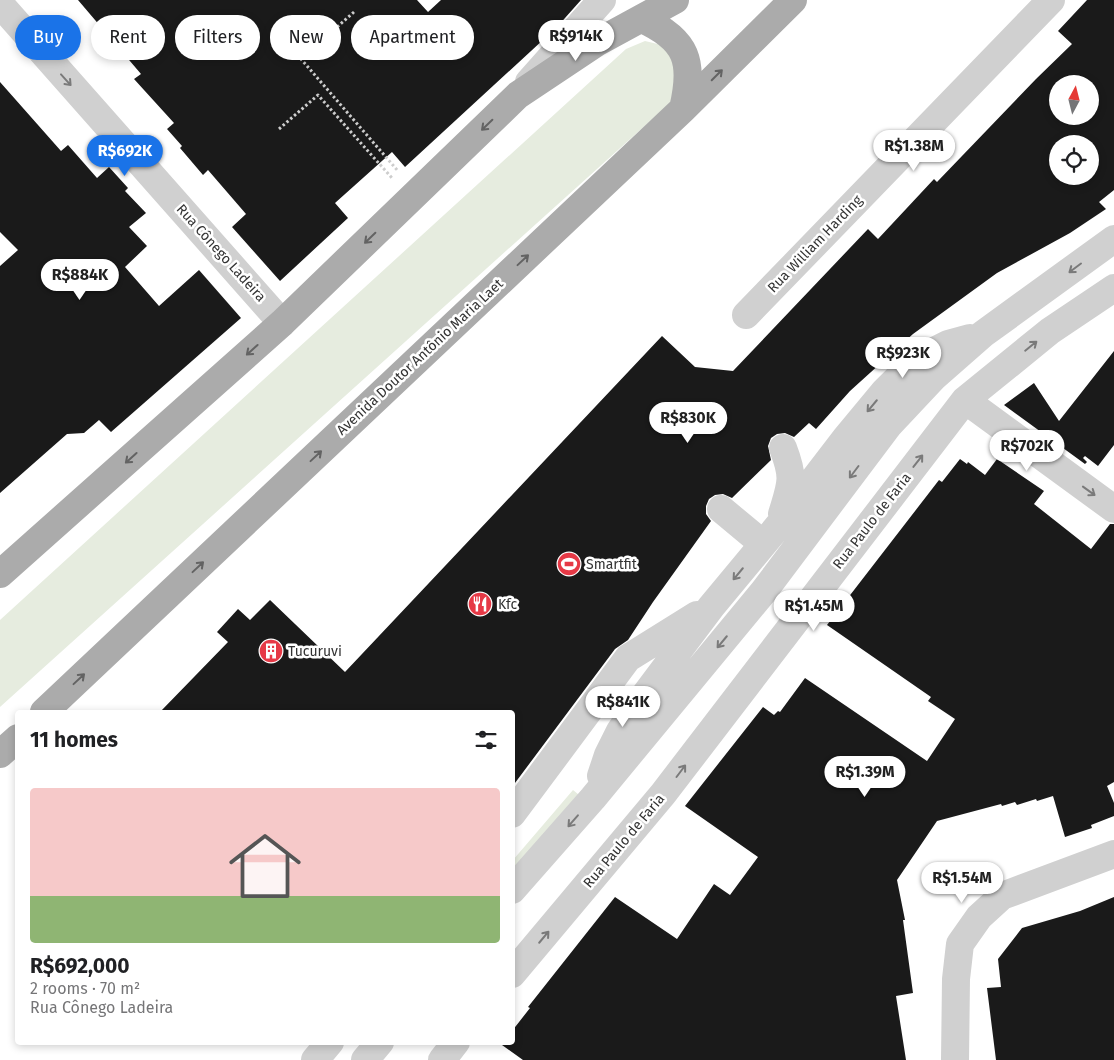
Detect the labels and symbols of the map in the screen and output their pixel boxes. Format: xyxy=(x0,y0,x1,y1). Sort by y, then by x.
pin: R$914K xyxy=(535,20,617,62)
one-way arrow xyxy=(711,69,724,81)
one-way arrow xyxy=(61,74,72,87)
north arrow xyxy=(1049,75,1099,125)
one-way arrow xyxy=(481,118,493,130)
pin: R$1.38M xyxy=(868,130,960,172)
pin: R$692K xyxy=(84,134,166,177)
street label: Rua William Harding xyxy=(764,191,866,296)
street label: Rua Cônego Ladeira xyxy=(173,201,269,305)
one-way arrow xyxy=(364,232,376,244)
one-way arrow xyxy=(517,254,529,266)
pin: R$884K xyxy=(39,258,121,301)
one-way arrow xyxy=(1068,263,1082,273)
street label: Avenida Doutor Antônio Maria Laet xyxy=(333,275,507,439)
pin: R$923K xyxy=(862,336,944,379)
one-way arrow xyxy=(1025,341,1038,352)
one-way arrow xyxy=(246,344,259,355)
one-way arrow xyxy=(866,400,877,413)
pin: R$830K xyxy=(647,402,729,444)
pin: R$702K xyxy=(986,430,1068,472)
one-way arrow xyxy=(309,450,322,462)
one-way arrow xyxy=(124,452,137,463)
one-way arrow xyxy=(913,454,923,468)
one-way arrow xyxy=(848,465,859,478)
street label: Rua Paulo de Faria xyxy=(829,470,915,572)
one-way arrow xyxy=(1082,486,1096,496)
sports icon: Smartfit xyxy=(556,551,582,577)
place label: Smartfit xyxy=(586,556,638,573)
one-way arrow xyxy=(191,561,204,573)
one-way arrow xyxy=(732,568,743,581)
pin: R$1.45M xyxy=(768,590,860,632)
restaurant icon: Kfc xyxy=(467,591,493,617)
place label: Kfc xyxy=(498,596,518,613)
one-way arrow xyxy=(716,635,727,648)
building icon: Tucuruvi xyxy=(258,638,284,664)
place label: Tucuruvi xyxy=(288,643,342,660)
one-way arrow xyxy=(73,673,86,685)
pin: R$841K xyxy=(582,686,664,728)
pin: R$1.39M xyxy=(819,756,911,798)
one-way arrow xyxy=(676,764,686,778)
street label: Rua Paulo de Faria xyxy=(580,791,668,891)
one-way arrow xyxy=(568,814,579,827)
pin: R$1.54M xyxy=(916,862,1008,904)
one-way arrow xyxy=(538,930,549,943)

